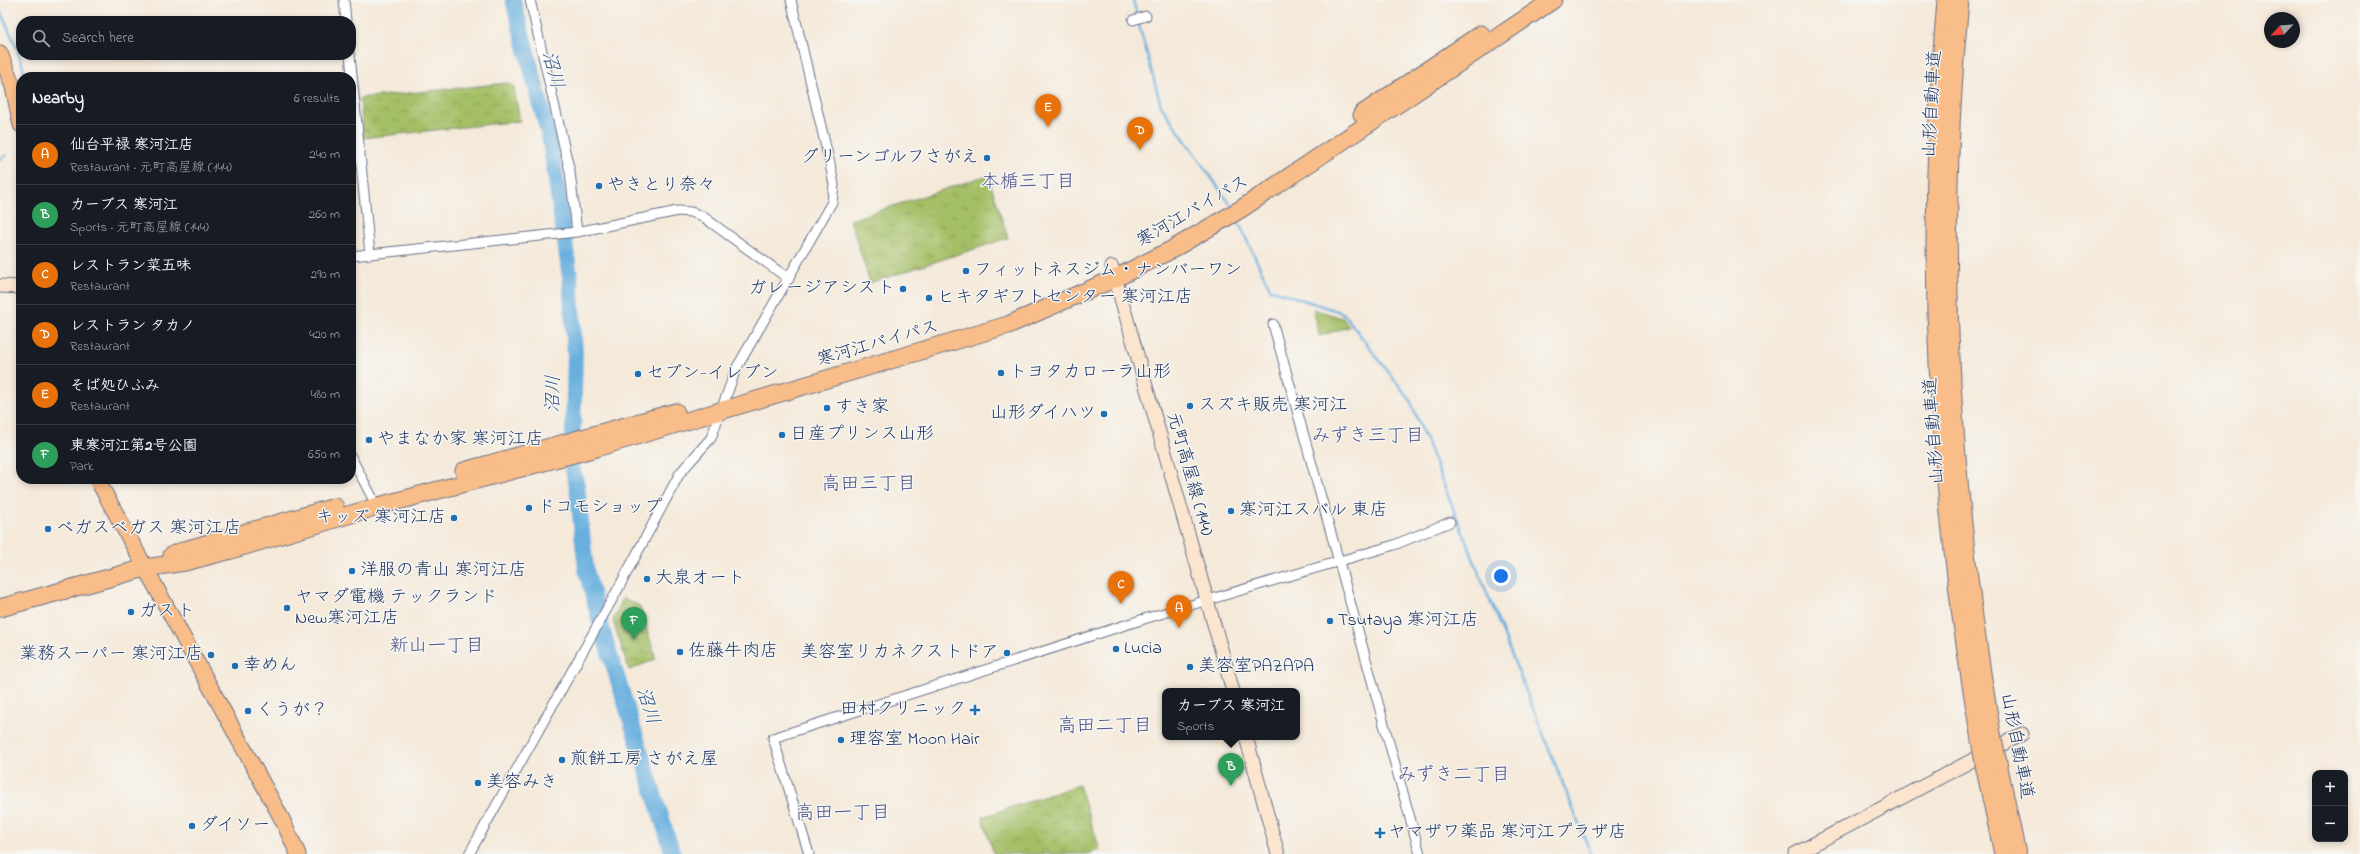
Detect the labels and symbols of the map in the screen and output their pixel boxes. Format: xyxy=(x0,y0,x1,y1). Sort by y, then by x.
north arrow xyxy=(2264,12,2300,48)
water label: 沼川 xyxy=(534,48,570,92)
street label: 山形自動車道 xyxy=(1917,49,1949,159)
pin: E xyxy=(1035,94,1061,127)
pin: D xyxy=(1127,117,1153,150)
place label: グリーンゴルフさがえ xyxy=(801,145,979,171)
marker: グリーンゴルフさがえ xyxy=(982,153,992,163)
district label: 本楯三丁目 xyxy=(980,169,1076,196)
street label: 寒河江バイパス xyxy=(1132,169,1254,255)
place label: やきとり奈々 xyxy=(607,173,715,199)
marker: やきとり奈々 xyxy=(594,181,604,191)
place label: フィットネスジム・ナンバーワン xyxy=(974,258,1242,284)
marker: フィットネスジム・ナンバーワン xyxy=(961,266,971,276)
place label: ガレージアシスト xyxy=(748,276,895,302)
marker: ガレージアシスト xyxy=(898,284,908,294)
place label: ヒキタギフトセンター 寒河江店 xyxy=(937,285,1193,311)
marker: ヒキタギフトセンター 寒河江店 xyxy=(924,293,934,303)
street label: 寒河江バイパス xyxy=(814,314,942,374)
place label: トヨタカローラ山形 xyxy=(1009,360,1171,386)
place label: セブン-イレブン xyxy=(646,361,779,387)
marker: トヨタカローラ山形 xyxy=(996,368,1006,378)
marker: セブン-イレブン xyxy=(633,369,643,379)
water label: 沼川 xyxy=(540,375,568,413)
street label: 山形自動車道 xyxy=(1918,376,1952,486)
place label: スズキ販売 寒河江 xyxy=(1198,393,1347,419)
place label: すき家 xyxy=(835,395,889,421)
place label: 山形ダイハツ xyxy=(990,401,1096,427)
marker: スズキ販売 寒河江 xyxy=(1185,401,1195,411)
marker: すき家 xyxy=(822,403,832,413)
marker: 山形ダイハツ xyxy=(1099,409,1109,419)
street label: 元町高屋線 (144) xyxy=(1159,409,1219,539)
place label: 日産プリンス山形 xyxy=(790,422,934,448)
district label: みずき三丁目 xyxy=(1311,423,1425,450)
place label: やまなか家 寒河江店 xyxy=(377,427,544,453)
marker: 日産プリンス山形 xyxy=(777,430,787,440)
marker: やまなか家 寒河江店 xyxy=(364,435,374,445)
district label: 高田三丁目 xyxy=(821,471,917,498)
place label: ドコモショップ xyxy=(537,495,662,521)
place label: 寒河江スバル 東店 xyxy=(1239,498,1388,524)
marker: ドコモショップ xyxy=(524,503,534,513)
place label: キッズ 寒河江店 xyxy=(316,505,446,531)
marker: 寒河江スバル 東店 xyxy=(1226,506,1236,516)
marker: キッズ 寒河江店 xyxy=(449,513,459,523)
place label: ベガスベガス 寒河江店 xyxy=(56,516,241,542)
marker: ベガスベガス 寒河江店 xyxy=(43,524,53,534)
place label: 洋服の青山 寒河江店 xyxy=(360,558,527,584)
marker: 洋服の青山 寒河江店 xyxy=(347,566,357,576)
place label: 大泉オート xyxy=(655,566,745,592)
your location xyxy=(1491,566,1511,586)
pin: C xyxy=(1108,571,1134,604)
marker: 大泉オート xyxy=(642,574,652,584)
place label: ヤマダ電機 テックランド New寒河江店 xyxy=(295,585,498,632)
pin: A xyxy=(1166,595,1192,628)
place label: ガスト xyxy=(139,599,195,625)
marker: ヤマダ電機 テックランド New寒河江店 xyxy=(282,603,292,613)
marker: ガスト xyxy=(126,607,136,617)
pin: F xyxy=(621,607,647,640)
place label: Tsutaya 寒河江店 xyxy=(1338,608,1479,634)
marker: Tsutaya 寒河江店 xyxy=(1325,616,1335,626)
district label: 新山一丁目 xyxy=(389,633,485,660)
place label: Lucia xyxy=(1124,636,1162,662)
place label: 佐藤牛肉店 xyxy=(688,639,778,665)
place label: 美容室リカネクストドア xyxy=(800,640,999,666)
place label: 業務スーパー 寒河江店 xyxy=(19,642,203,668)
marker: Lucia xyxy=(1111,644,1121,654)
marker: 佐藤牛肉店 xyxy=(675,647,685,657)
marker: 美容室リカネクストドア xyxy=(1002,648,1012,658)
marker: 業務スーパー 寒河江店 xyxy=(206,650,216,660)
place label: 幸めん xyxy=(243,653,297,679)
place label: 美容室PAZAPA xyxy=(1198,654,1314,680)
marker: 幸めん xyxy=(230,661,240,671)
marker: 美容室PAZAPA xyxy=(1185,662,1195,672)
water label: 沼川 xyxy=(628,684,666,728)
street label: 山形自動車道 xyxy=(1993,691,2039,801)
place label: 田村クリニック xyxy=(840,697,966,723)
place label: くうが？ xyxy=(256,698,328,724)
marker: 田村クリニック xyxy=(969,704,981,716)
marker: くうが？ xyxy=(243,706,253,716)
district label: 高田二丁目 xyxy=(1057,713,1153,740)
place label: 理容室 Moon Hair xyxy=(849,727,980,753)
marker: 理容室 Moon Hair xyxy=(836,735,846,745)
place label: 煎餅工房 さがえ屋 xyxy=(570,747,719,773)
pin: B xyxy=(1218,753,1244,786)
marker: 煎餅工房 さがえ屋 xyxy=(557,755,567,765)
district label: みずき二丁目 xyxy=(1397,762,1511,789)
place label: 美容みき xyxy=(486,770,558,796)
marker: 美容みき xyxy=(473,778,483,788)
district label: 高田一丁目 xyxy=(795,800,891,827)
place label: ダイソー xyxy=(200,813,270,839)
place label: ヤマザワ薬品 寒河江プラザ店 xyxy=(1388,820,1627,846)
marker: ダイソー xyxy=(187,821,197,831)
marker: ヤマザワ薬品 寒河江プラザ店 xyxy=(1375,828,1385,838)

